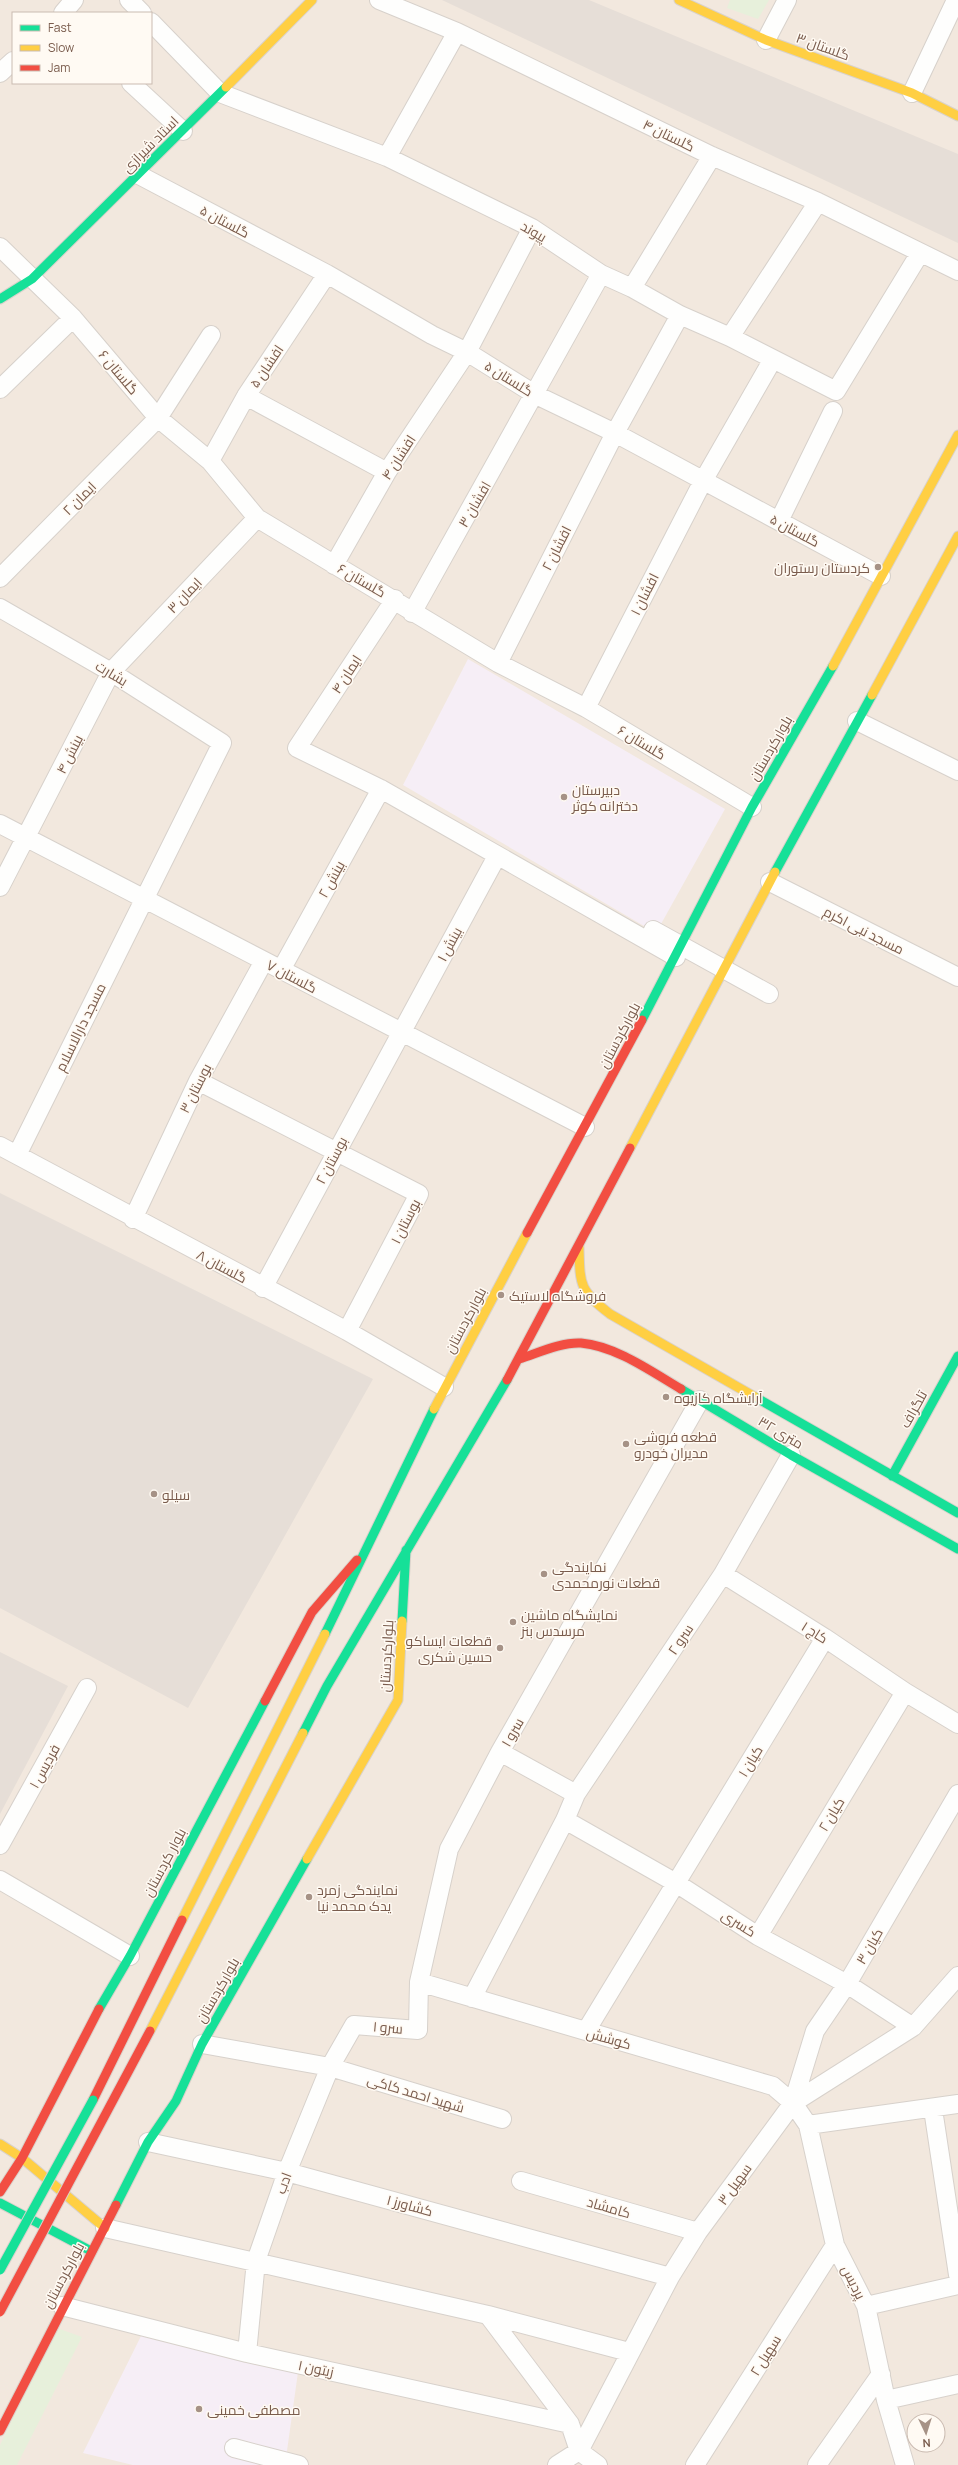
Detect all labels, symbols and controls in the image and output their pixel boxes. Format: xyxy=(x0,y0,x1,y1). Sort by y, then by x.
legend xyxy=(12,12,152,84)
text: Fast xyxy=(48,19,72,36)
street label: گلستان ۳ xyxy=(794,28,852,64)
text: Slow xyxy=(48,39,74,56)
text: Jam xyxy=(48,59,70,76)
street label: استاد شیرازی xyxy=(117,111,183,177)
street label: گلستان ۴ xyxy=(640,114,698,156)
street label: گلستان ۵ xyxy=(197,200,253,242)
street label: پیوند xyxy=(517,216,551,247)
street label: افشان ۵ xyxy=(245,341,287,391)
street label: گلستان ۶ xyxy=(95,346,143,398)
street label: گلستان ۵ xyxy=(481,356,537,400)
street label: افشان ۴ xyxy=(376,431,420,483)
street label: ایمان ۲ xyxy=(58,477,100,519)
street label: افشان ۳ xyxy=(453,478,495,530)
street label: گلستان ۵ xyxy=(767,509,823,551)
street label: افشان ۲ xyxy=(537,522,575,574)
place label: کردستان رستوران xyxy=(774,558,870,577)
street label: گلستان ۶ xyxy=(334,559,390,601)
marker: کردستان رستوران xyxy=(873,562,883,572)
street label: افشان ۱ xyxy=(625,570,663,618)
street label: ایمان ۳ xyxy=(162,573,206,617)
street label: ایمان ۴ xyxy=(326,651,366,697)
street label: بشارت xyxy=(92,656,132,690)
street label: بلوارکردستان xyxy=(744,712,796,784)
street label: گلستان ۶ xyxy=(614,720,670,764)
street label: بینش ۴ xyxy=(51,731,87,777)
place label: دبیرستان دخترانه کوثر xyxy=(571,780,638,815)
marker: دبیرستان دخترانه کوثر xyxy=(559,792,569,802)
street label: بینش ۲ xyxy=(313,857,349,901)
street label: مسجد نبی اکرم xyxy=(820,901,908,959)
street label: بینش ۱ xyxy=(432,923,466,965)
street label: گلستان ۷ xyxy=(263,955,321,997)
street label: مسجد دارالاسلام xyxy=(50,979,111,1075)
street label: بلوارکردستان xyxy=(594,999,644,1071)
street label: بوستان ۳ xyxy=(174,1060,216,1116)
street label: بوستان ۲ xyxy=(311,1133,351,1187)
street label: بوستان ۱ xyxy=(386,1195,424,1247)
street label: گلستان ۸ xyxy=(193,1245,251,1287)
street label: بلوارکردستان xyxy=(440,1284,490,1356)
place label: فروشگاه لاستیک xyxy=(509,1286,606,1305)
marker: فروشگاه لاستیک xyxy=(496,1290,506,1300)
street label: تلگراف xyxy=(895,1387,931,1431)
place label: آرایشگاه کازیوه xyxy=(674,1388,763,1407)
marker: آرایشگاه کازیوه xyxy=(661,1392,671,1402)
street label: ۳۲ متری xyxy=(755,1411,807,1453)
place label: قطعه فروشی مدیران خودرو xyxy=(634,1427,717,1462)
marker: قطعه فروشی مدیران خودرو xyxy=(621,1439,631,1449)
place label: سیلو xyxy=(162,1485,190,1504)
marker: سیلو xyxy=(149,1489,159,1499)
place label: نمایندگی قطعات نورمحمدی xyxy=(552,1557,660,1592)
marker: نمایندگی قطعات نورمحمدی xyxy=(539,1569,549,1579)
place label: نمایشگاه ماشین مرسدس بنز xyxy=(520,1605,618,1640)
street label: کاج ۱ xyxy=(798,1616,832,1648)
marker: نمایشگاه ماشین مرسدس بنز xyxy=(508,1617,518,1627)
street label: بلوارکردستان xyxy=(375,1619,397,1693)
street label: سرو ۲ xyxy=(663,1620,697,1658)
place label: قطعات ایساکو حسین شکری xyxy=(406,1631,492,1666)
marker: قطعات ایساکو حسین شکری xyxy=(495,1643,505,1653)
street label: سرو ۱ xyxy=(496,1714,528,1750)
street label: فردیس ۱ xyxy=(24,1740,64,1792)
street label: کیان ۱ xyxy=(733,1742,767,1780)
street label: کیان ۲ xyxy=(813,1793,849,1835)
street label: بلوار کردستان xyxy=(138,1824,190,1900)
place label: نمایندگی زمرد یدک محمد نیا xyxy=(317,1880,398,1915)
marker: نمایندگی زمرد یدک محمد نیا xyxy=(304,1892,314,1902)
street label: کسری xyxy=(718,1905,760,1941)
street label: کیان ۳ xyxy=(851,1925,887,1967)
street label: بلوارکردستان xyxy=(191,1954,243,2026)
street label: سرو ۱ xyxy=(372,2016,404,2038)
street label: کوشش xyxy=(584,2023,634,2053)
street label: شهید احمد کاکی xyxy=(365,2069,467,2117)
street label: سهیل ۳ xyxy=(713,2159,755,2209)
street label: ادب xyxy=(270,2170,296,2196)
street label: کشاورز ۱ xyxy=(385,2190,435,2220)
street label: کامشاد xyxy=(585,2192,633,2222)
street label: بلوارکردستان xyxy=(38,2239,88,2311)
street label: پردیس xyxy=(836,2262,871,2303)
street label: سهیل ۲ xyxy=(745,2331,785,2379)
street label: زیتون ۱ xyxy=(296,2355,336,2381)
place label: مصطفی خمینی xyxy=(207,2400,300,2419)
marker: مصطفی خمینی xyxy=(194,2404,204,2414)
north arrow xyxy=(906,2413,946,2453)
text: N xyxy=(922,2436,931,2451)

